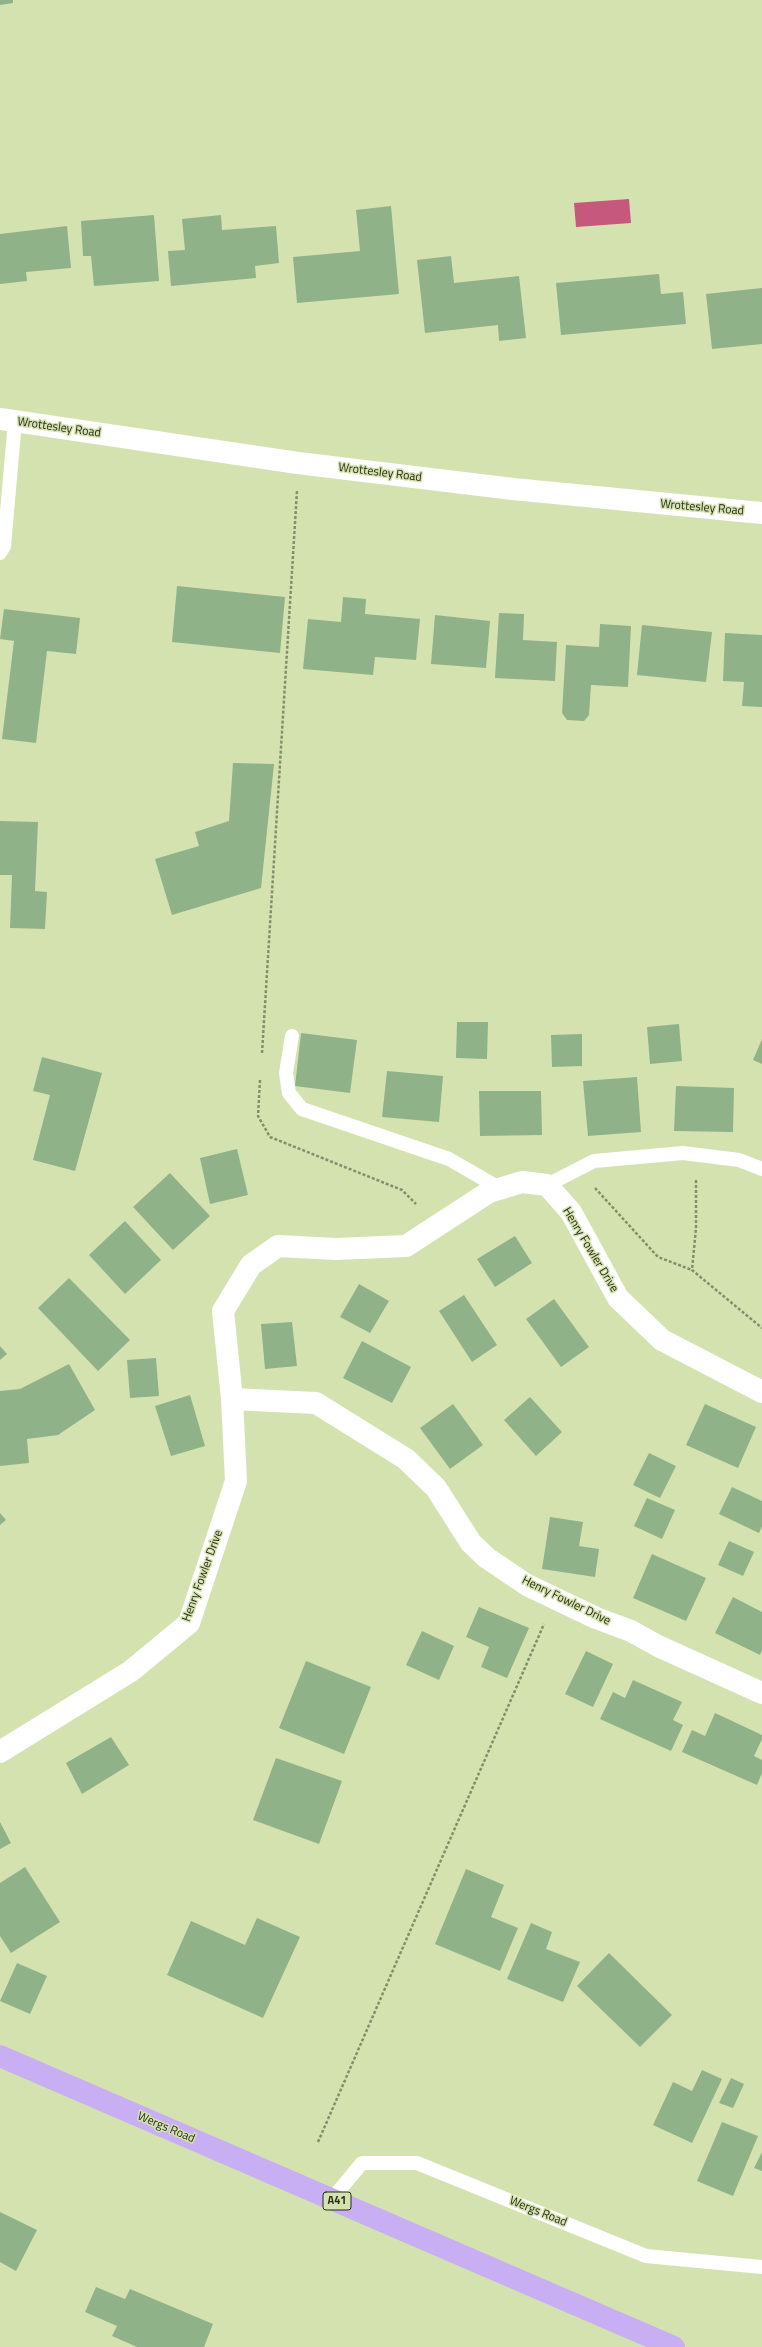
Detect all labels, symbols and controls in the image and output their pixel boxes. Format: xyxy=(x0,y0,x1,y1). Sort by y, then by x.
street label: Wrottesley Road xyxy=(16,415,102,441)
street label: Wrottesley Road xyxy=(337,461,423,485)
street label: Wrottesley Road xyxy=(660,497,744,519)
street label: Henry Fowler Drive xyxy=(559,1205,621,1295)
street label: Henry Fowler Drive xyxy=(180,1528,226,1624)
street label: Henry Fowler Drive xyxy=(519,1573,613,1629)
street label: Wergs Road xyxy=(135,2109,197,2147)
road number: A41 xyxy=(323,2192,351,2210)
street label: Wergs Road xyxy=(507,2194,569,2230)

